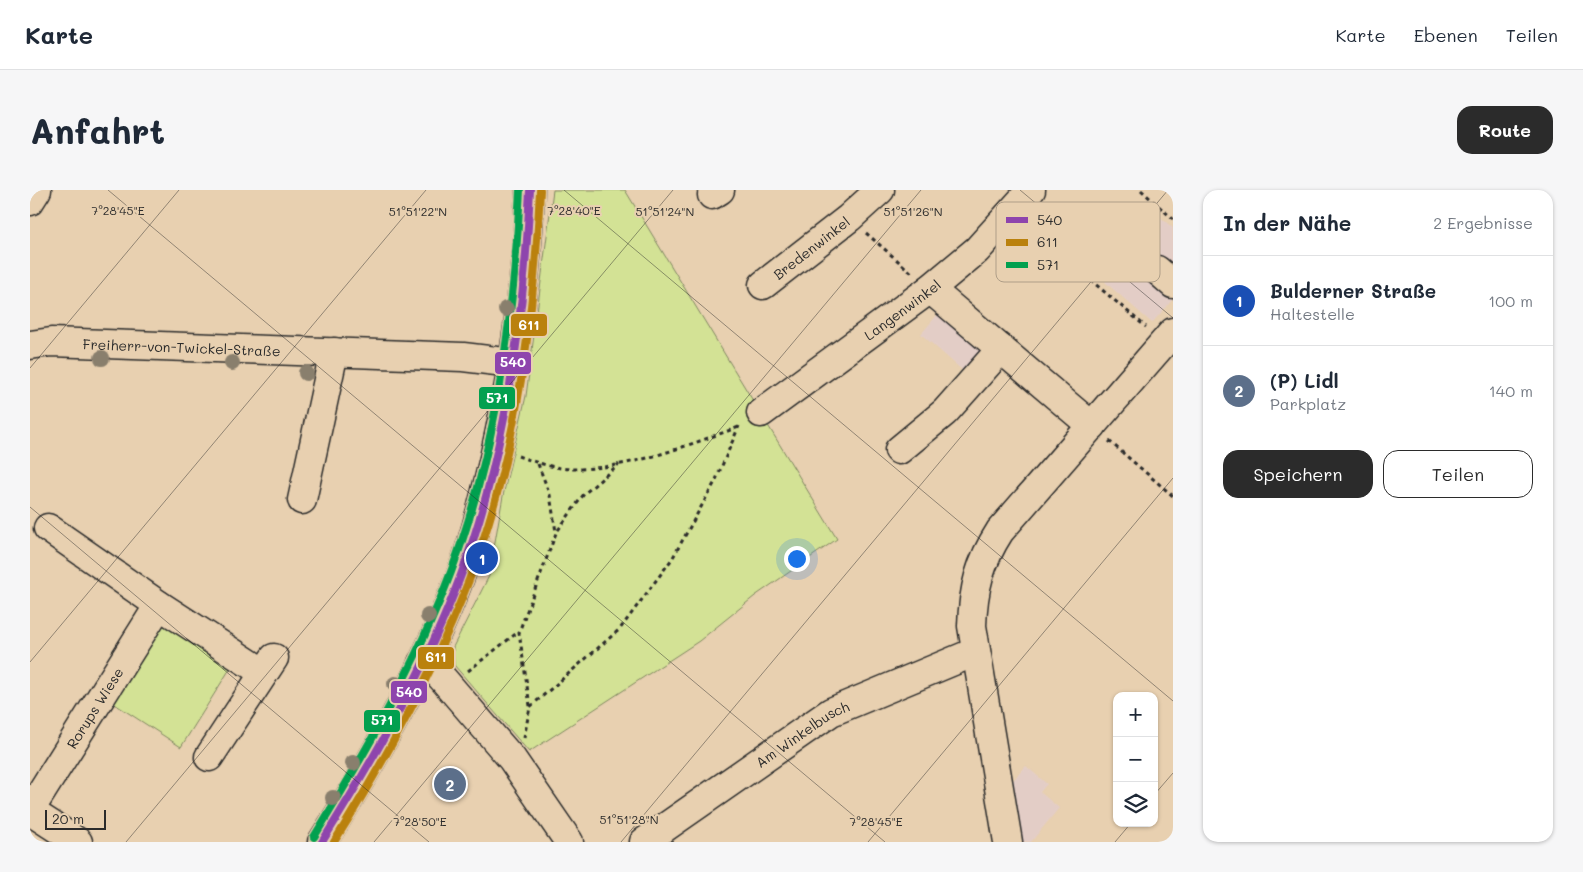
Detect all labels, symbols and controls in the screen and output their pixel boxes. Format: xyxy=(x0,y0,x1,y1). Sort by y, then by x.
text: Karte xyxy=(25,19,93,50)
text: Karte xyxy=(1335,23,1386,47)
text: Ebenen xyxy=(1414,23,1478,47)
text: Teilen xyxy=(1506,23,1558,47)
button: Route xyxy=(1457,106,1553,154)
text: Anfahrt xyxy=(30,107,165,153)
text: 7°28'45"E xyxy=(91,202,145,218)
text: 7°28'40"E xyxy=(547,202,601,218)
legend xyxy=(996,202,1160,282)
text: 51°51'22"N xyxy=(389,203,447,219)
text: 51°51'24"N xyxy=(636,203,694,219)
text: 51°51'26"N xyxy=(883,203,943,219)
text: In der Nähe xyxy=(1223,209,1351,236)
text: 540 xyxy=(1037,210,1062,229)
street label: Bredenwinkel xyxy=(769,212,853,283)
text: 2 Ergebnisse xyxy=(1433,212,1533,233)
text: 611 xyxy=(1037,232,1058,251)
text: 571 xyxy=(1037,255,1059,274)
street label: Langenwinkel xyxy=(860,275,944,344)
text: Bulderner Straße xyxy=(1270,278,1436,303)
text: 1 xyxy=(1235,290,1243,311)
text: 100 m xyxy=(1488,290,1533,311)
text: Haltestelle xyxy=(1270,303,1355,324)
line badge: 611 xyxy=(510,313,548,337)
text: 611 xyxy=(519,315,539,334)
street label: Freiherr-von-Twickel-Straße xyxy=(82,334,281,360)
line badge: 540 xyxy=(494,351,532,375)
text: 540 xyxy=(500,352,526,371)
text: (P) Lidl xyxy=(1270,368,1339,393)
text: 2 xyxy=(1235,380,1243,401)
text: 140 m xyxy=(1489,380,1533,401)
line badge: 571 xyxy=(478,386,516,410)
text: 571 xyxy=(486,388,508,407)
text: Parkplatz xyxy=(1270,393,1346,414)
button: Speichern xyxy=(1223,450,1373,498)
button: Teilen xyxy=(1383,450,1533,498)
pin: 1 xyxy=(466,539,498,577)
your location xyxy=(784,546,810,572)
line badge: 611 xyxy=(417,646,455,670)
text: 611 xyxy=(426,647,446,666)
street label: Rorups Wiese xyxy=(62,663,127,752)
line badge: 540 xyxy=(390,680,428,704)
text: 540 xyxy=(396,682,422,701)
map controls xyxy=(1113,692,1158,827)
button: + xyxy=(1113,692,1158,737)
street label: Am Winkelbusch xyxy=(752,696,852,771)
line badge: 571 xyxy=(363,709,401,733)
text: 571 xyxy=(371,710,393,729)
button: − xyxy=(1113,737,1158,782)
pin: 2 xyxy=(434,765,466,803)
button: layers xyxy=(1113,782,1158,827)
scale bar xyxy=(45,807,106,830)
text: 20 m xyxy=(52,809,84,828)
text: 51°51'28"N xyxy=(599,811,659,827)
text: 7°28'50"E xyxy=(393,813,447,829)
text: 7°28'45"E xyxy=(849,813,903,829)

